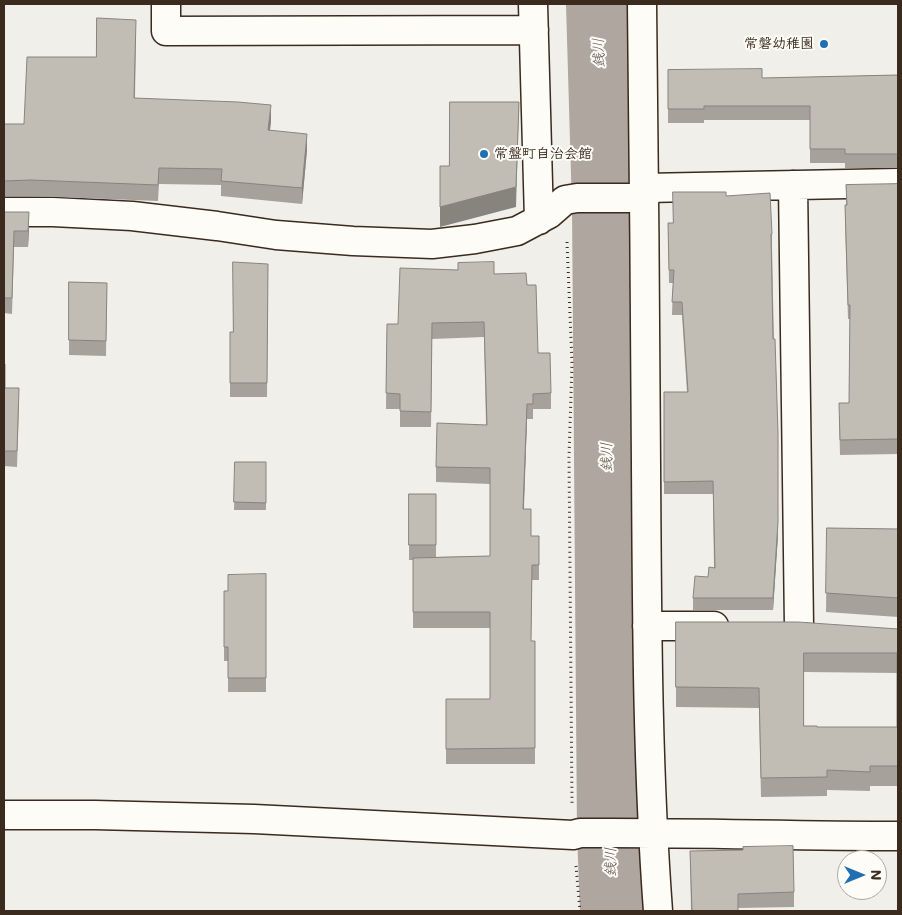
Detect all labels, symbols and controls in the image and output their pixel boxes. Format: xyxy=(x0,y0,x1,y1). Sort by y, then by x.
place label: 常磐幼稚園 xyxy=(744,36,814,52)
water label: 銭川 xyxy=(589,38,609,68)
marker: 常磐幼稚園 xyxy=(818,38,830,50)
place label: 常盤町自治会館 xyxy=(494,146,592,162)
marker: 常盤町自治会館 xyxy=(478,148,490,160)
water label: 銭川 xyxy=(598,442,616,472)
water label: 銭川 xyxy=(602,847,620,877)
north arrow xyxy=(837,850,887,900)
text: N xyxy=(867,870,886,880)

